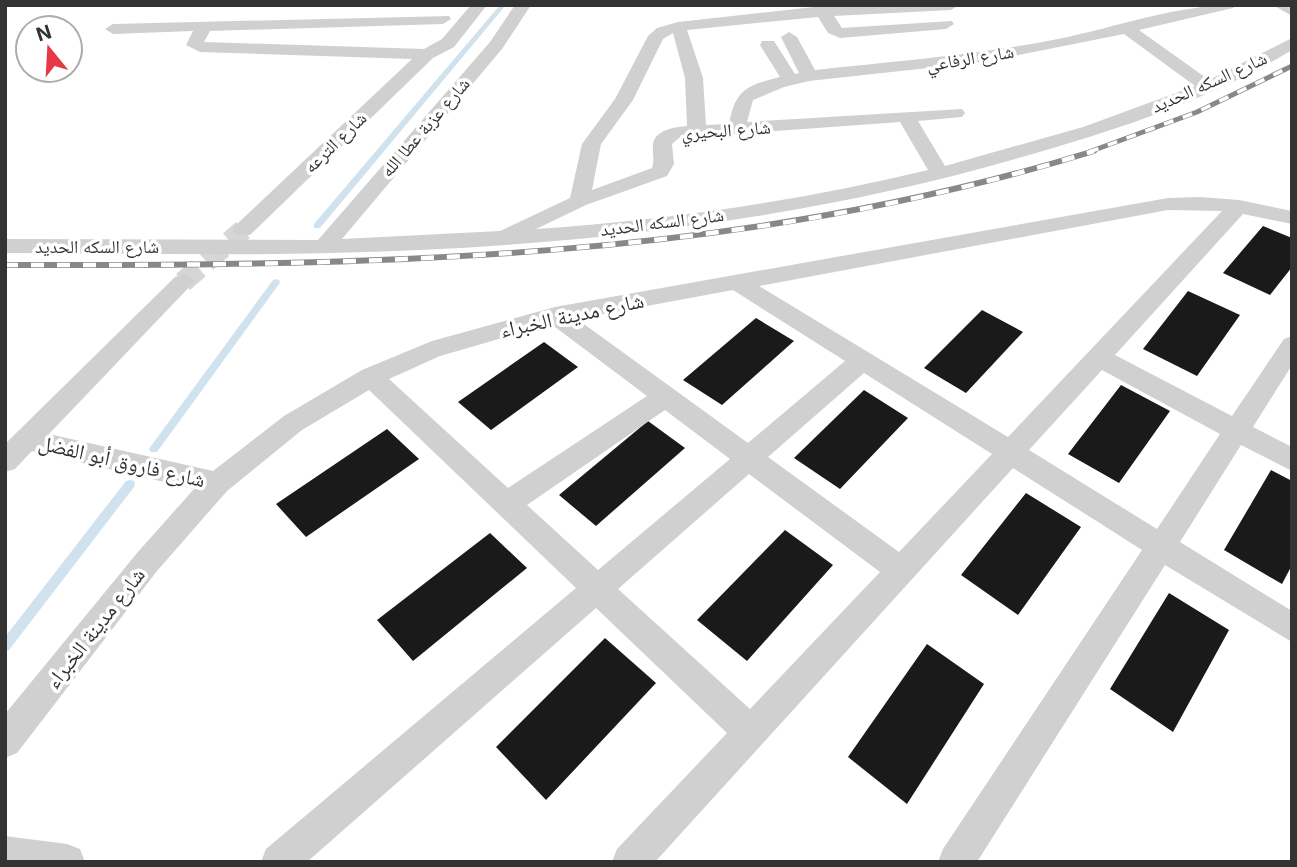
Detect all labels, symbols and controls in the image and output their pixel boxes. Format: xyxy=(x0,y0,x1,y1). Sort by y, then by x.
north arrow xyxy=(14,14,84,84)
text: N xyxy=(33,20,54,46)
street label: شارع الرفاعي xyxy=(925,41,1016,80)
street label: شارع السكه الحديد xyxy=(1148,47,1270,118)
street label: شارع عزبة عطا الله xyxy=(376,73,475,182)
street label: شارع الترعه xyxy=(300,107,371,177)
street label: شارع البحيري xyxy=(681,116,772,148)
street label: شارع السكه الحديد xyxy=(599,204,725,241)
street label: شارع السكه الحديد xyxy=(35,236,159,258)
street label: شارع مدينة الخبراء xyxy=(498,288,646,343)
street label: شارع فاروق أبو الفضل xyxy=(36,430,208,493)
street label: شارع مدينة الخبراء xyxy=(40,563,151,694)

